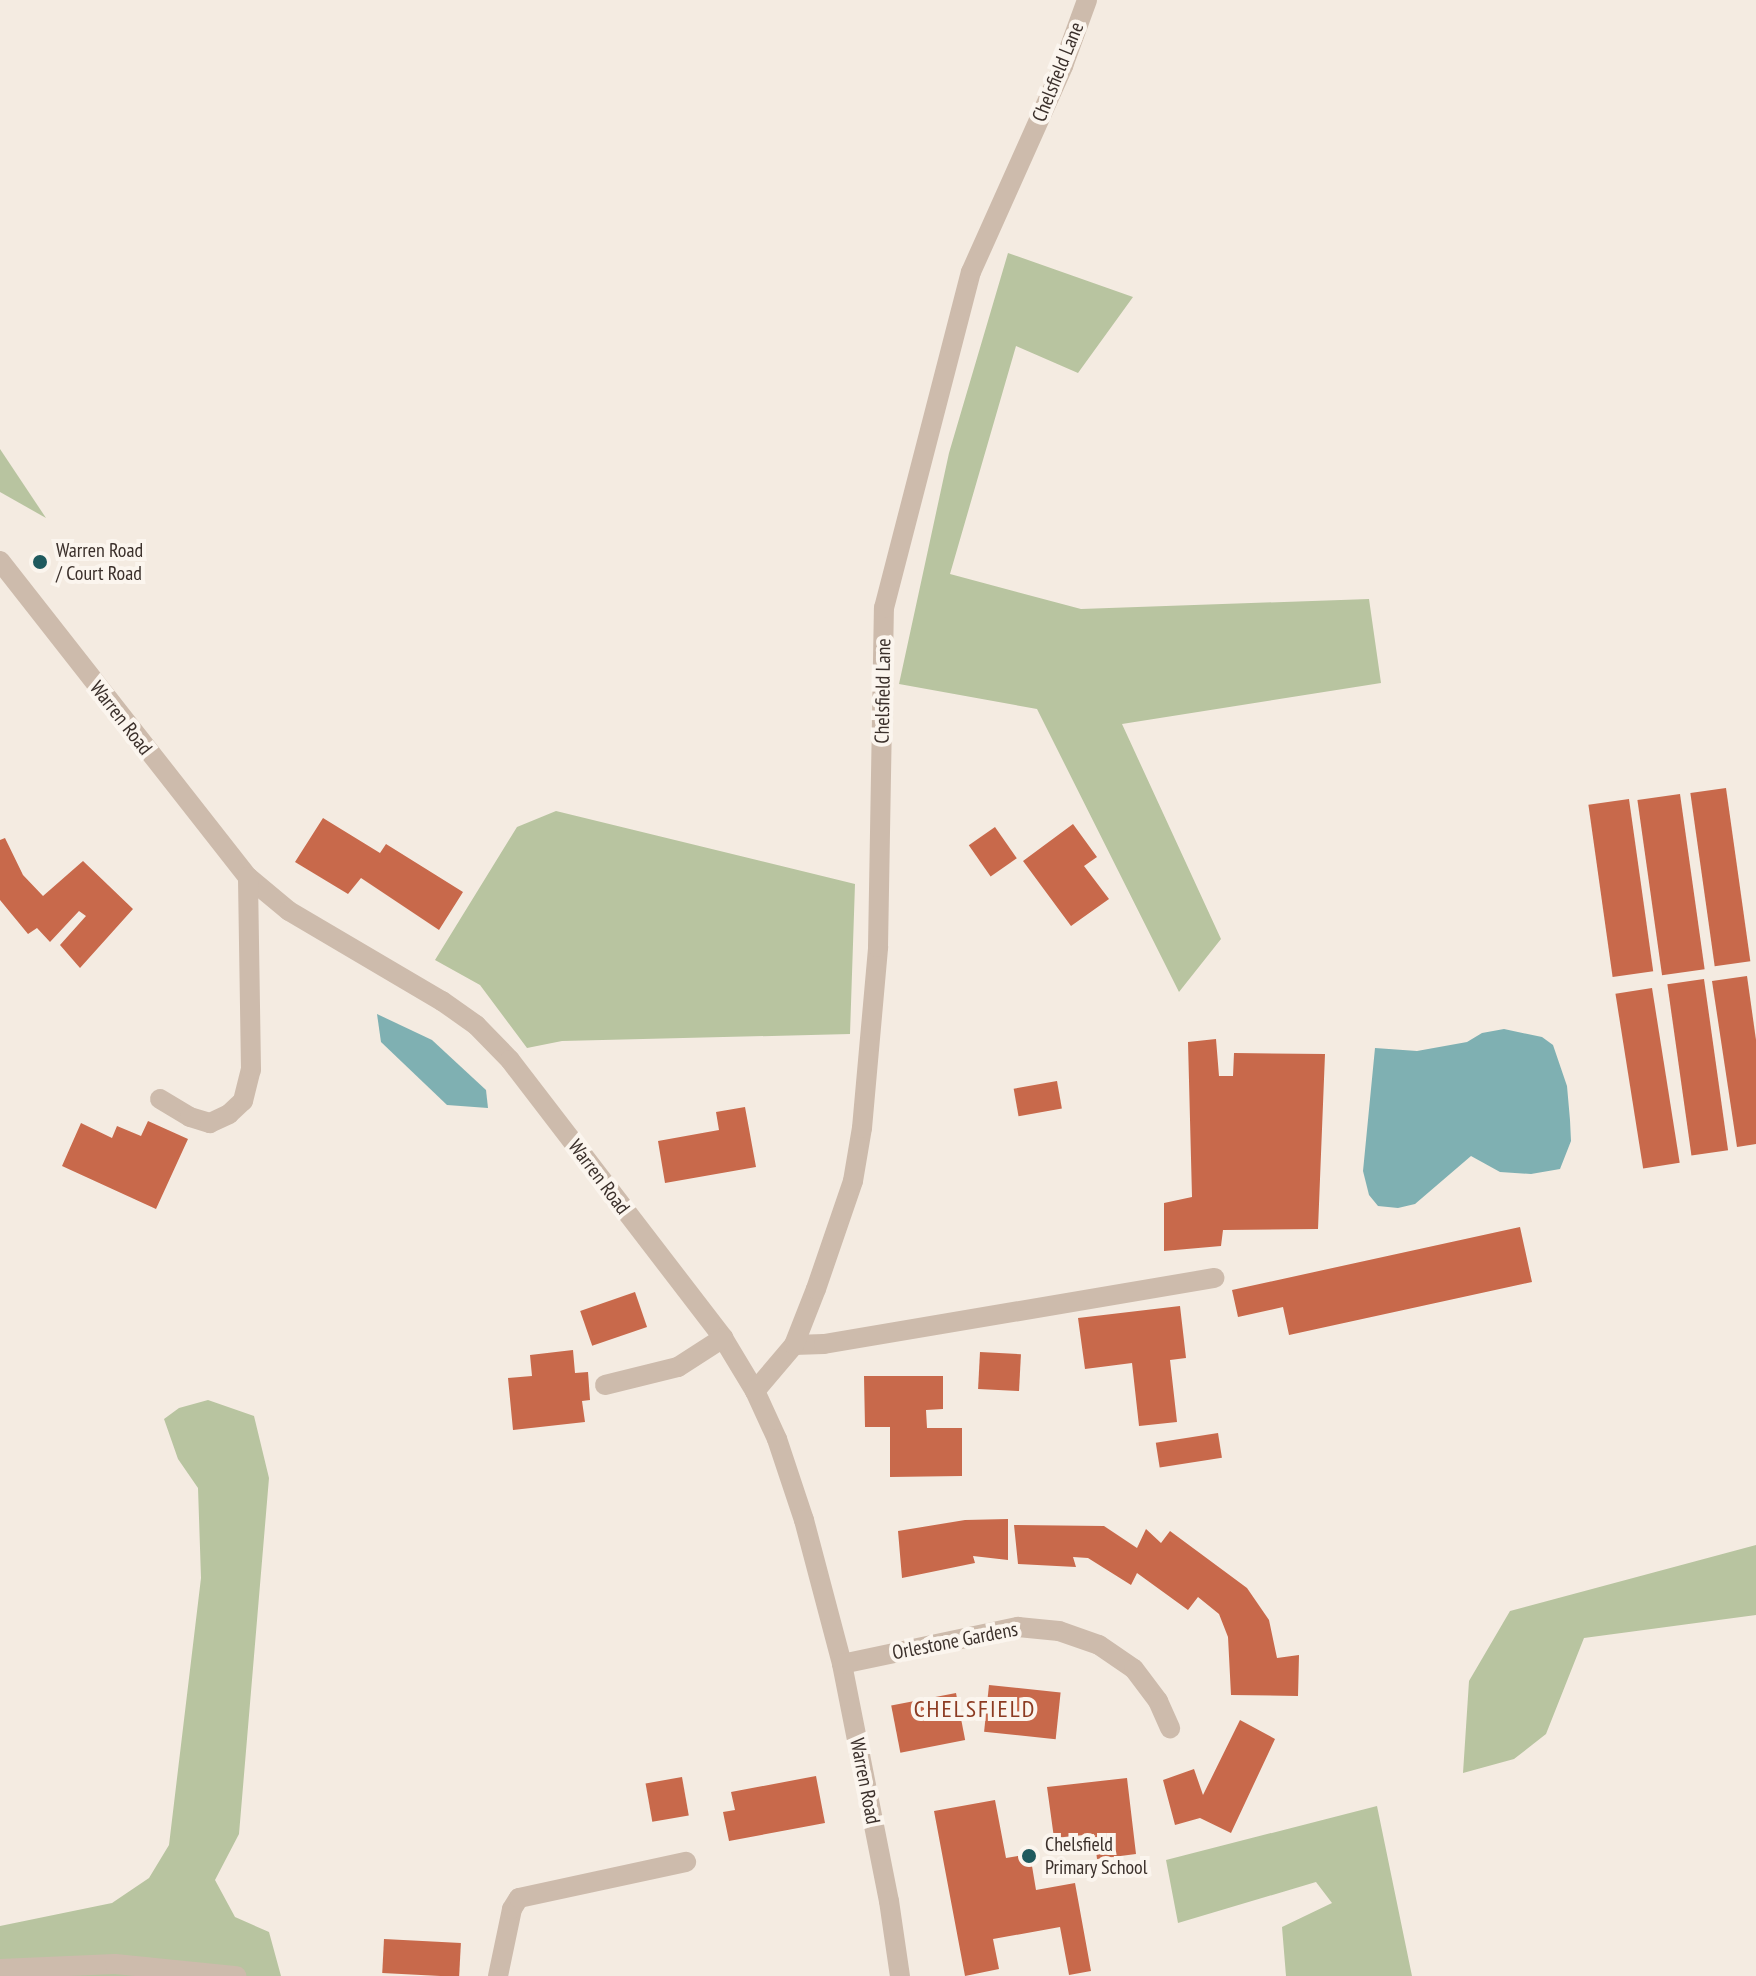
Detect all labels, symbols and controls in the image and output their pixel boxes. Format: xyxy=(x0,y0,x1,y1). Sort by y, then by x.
street label: Chelsfield Lane xyxy=(1027,19,1089,125)
place label: Warren Road / Court Road xyxy=(56,538,143,585)
marker: Warren Road / Court Road xyxy=(31,553,49,571)
street label: Chelsfield Lane xyxy=(870,638,896,744)
street label: Warren Road xyxy=(85,676,157,760)
street label: Warren Road xyxy=(563,1135,635,1219)
street label: Orlestone Gardens xyxy=(890,1617,1020,1665)
district label: CHELSFIELD xyxy=(914,1695,1036,1723)
street label: Warren Road xyxy=(845,1736,885,1826)
place label: Chelsfield Primary School xyxy=(1045,1832,1148,1879)
marker: Chelsfield Primary School xyxy=(1020,1847,1038,1865)

